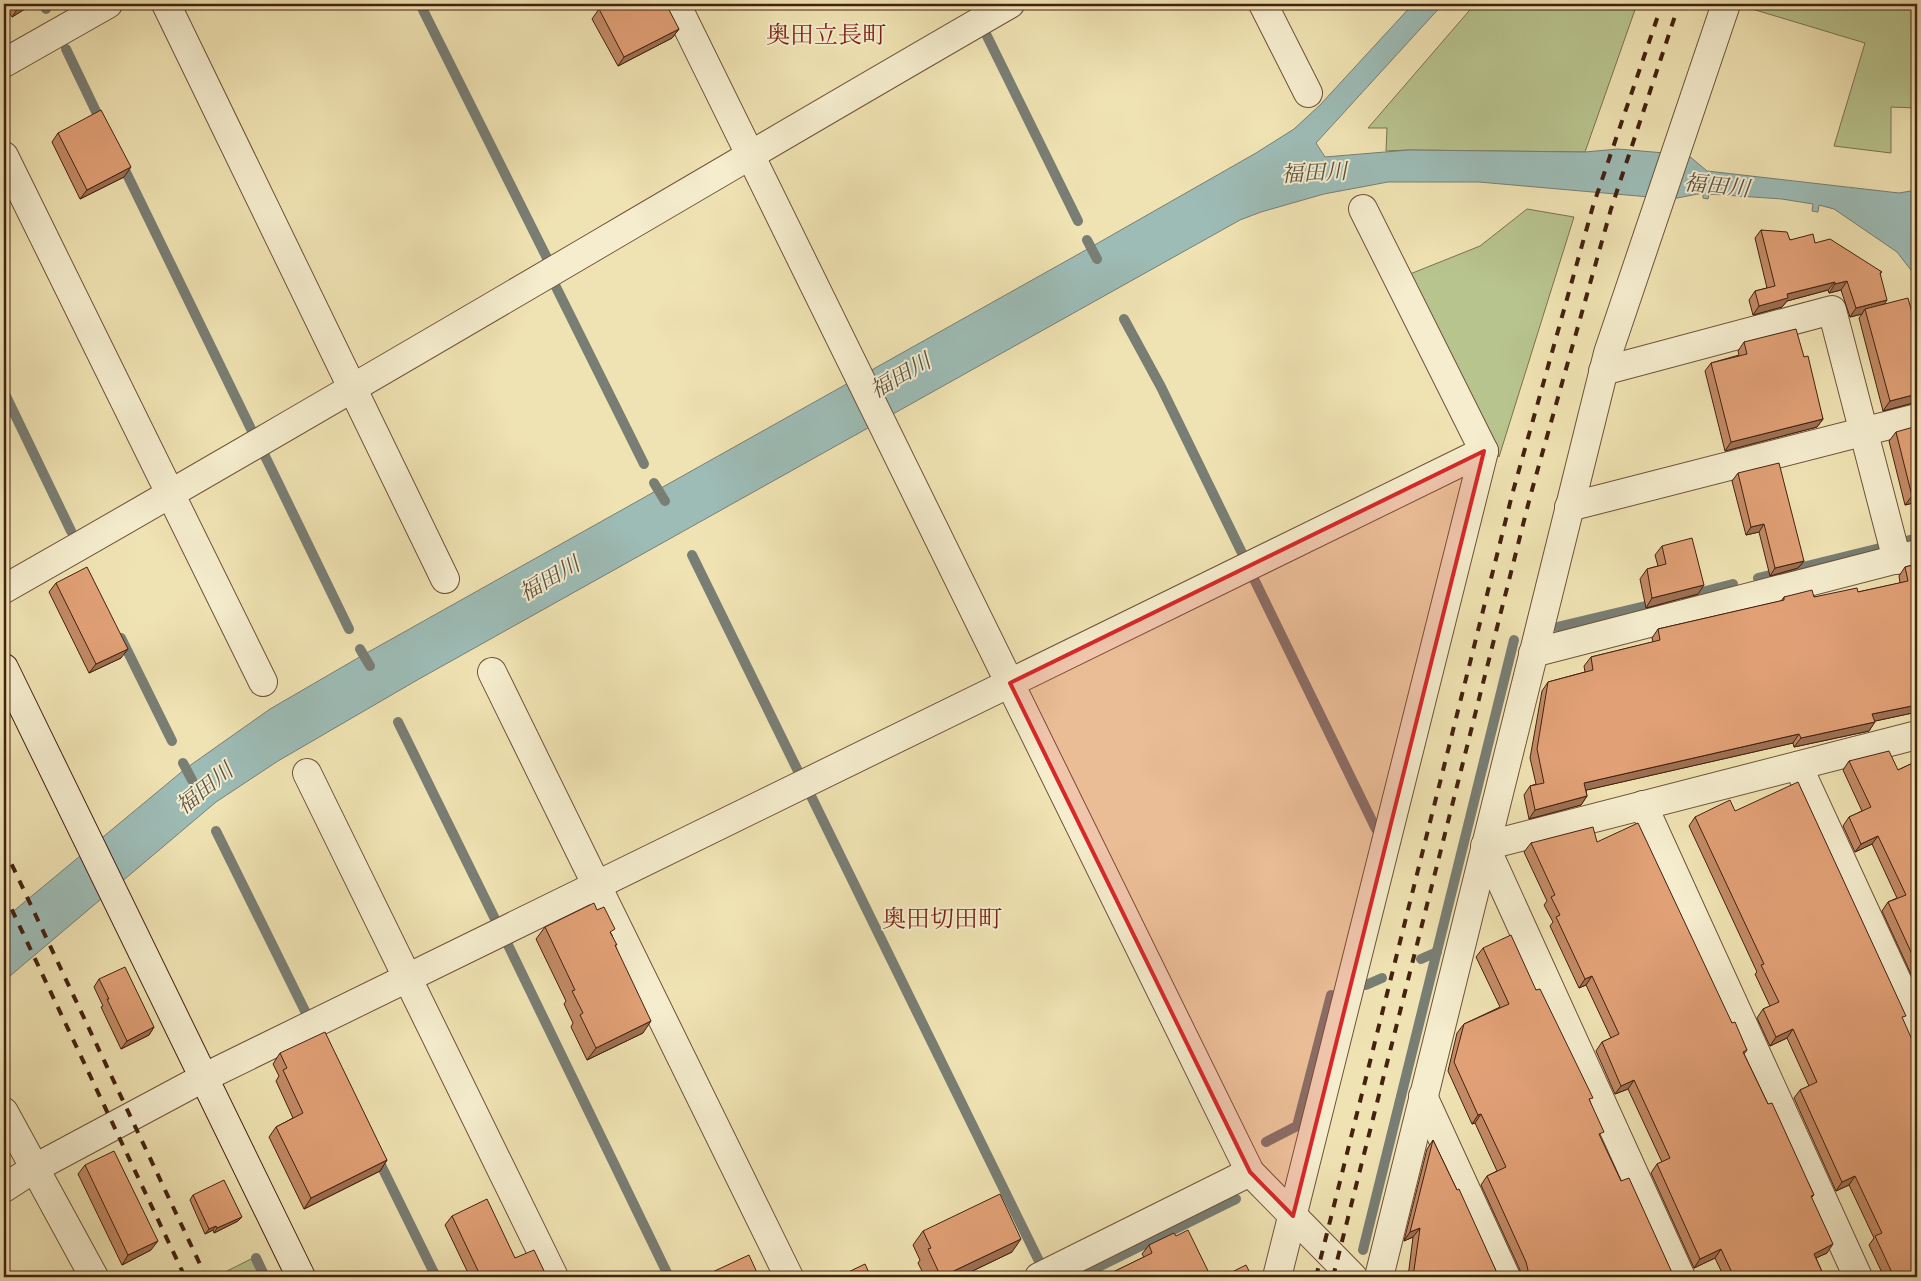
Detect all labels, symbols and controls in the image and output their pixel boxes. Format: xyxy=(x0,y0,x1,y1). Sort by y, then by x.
district label: 奥田立長町 xyxy=(766,19,886,52)
water label: 福田川 xyxy=(1280,156,1350,190)
water label: 福田川 xyxy=(1683,168,1753,205)
water label: 福田川 xyxy=(864,345,938,405)
water label: 福田川 xyxy=(513,548,587,608)
water label: 福田川 xyxy=(170,755,241,821)
district label: 奥田切田町 xyxy=(882,903,1002,936)

